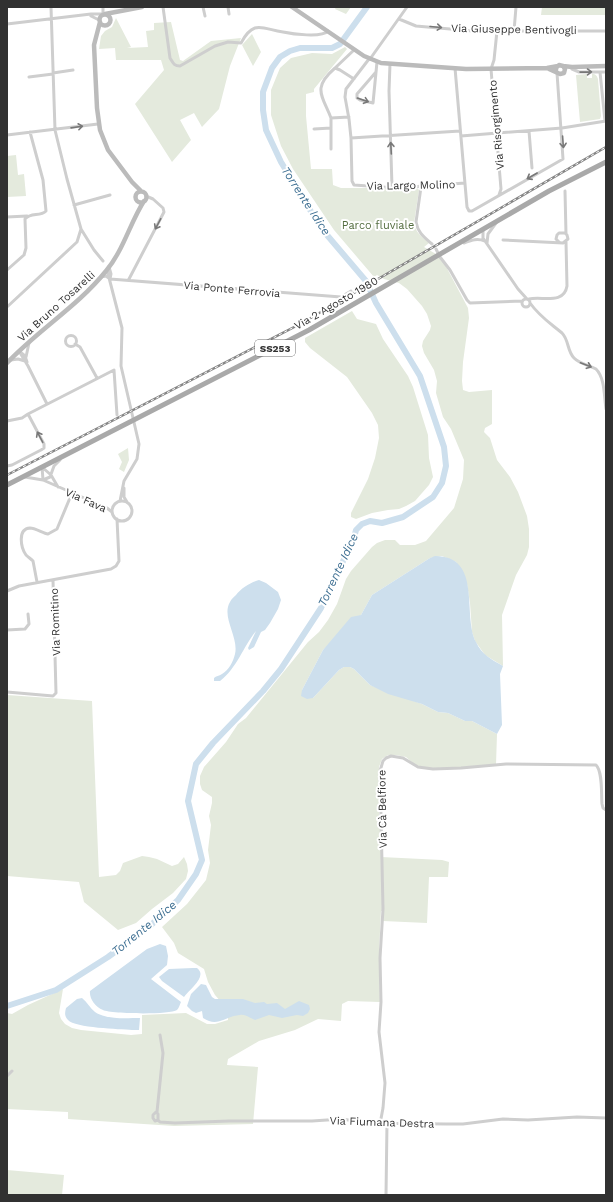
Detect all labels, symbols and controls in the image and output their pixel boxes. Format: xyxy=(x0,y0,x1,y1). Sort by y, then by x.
street label: Via Giuseppe Bentivogli xyxy=(451,22,577,37)
one-way arrow xyxy=(429,24,442,31)
one-way arrow xyxy=(579,68,592,76)
street label: Via Risorgimento xyxy=(486,79,507,170)
one-way arrow xyxy=(357,97,370,104)
one-way arrow xyxy=(70,123,83,131)
one-way arrow xyxy=(559,135,566,148)
one-way arrow xyxy=(387,142,394,155)
water label: Torrente Idice xyxy=(279,164,333,238)
one-way arrow xyxy=(526,173,538,181)
street label: Via Largo Molino xyxy=(367,178,455,193)
one-way arrow xyxy=(154,218,161,230)
park label: Parco fluviale xyxy=(342,219,414,232)
street label: Via Bruno Tosarelli xyxy=(15,268,98,344)
street label: Via 2 Agosto 1980 xyxy=(292,274,381,333)
street label: Via Ponte Ferrovia xyxy=(183,279,281,300)
road number: SS253 xyxy=(255,340,295,356)
one-way arrow xyxy=(580,361,592,369)
one-way arrow xyxy=(36,431,43,443)
street label: Via Fava xyxy=(63,486,108,515)
water label: Torrente Idice xyxy=(315,531,361,609)
street label: Via Romitino xyxy=(48,588,63,656)
street label: Via Cà Belfiore xyxy=(375,770,390,848)
water label: Torrente Idice xyxy=(109,898,179,958)
street label: Via Fiumana Destra xyxy=(329,1114,435,1131)

